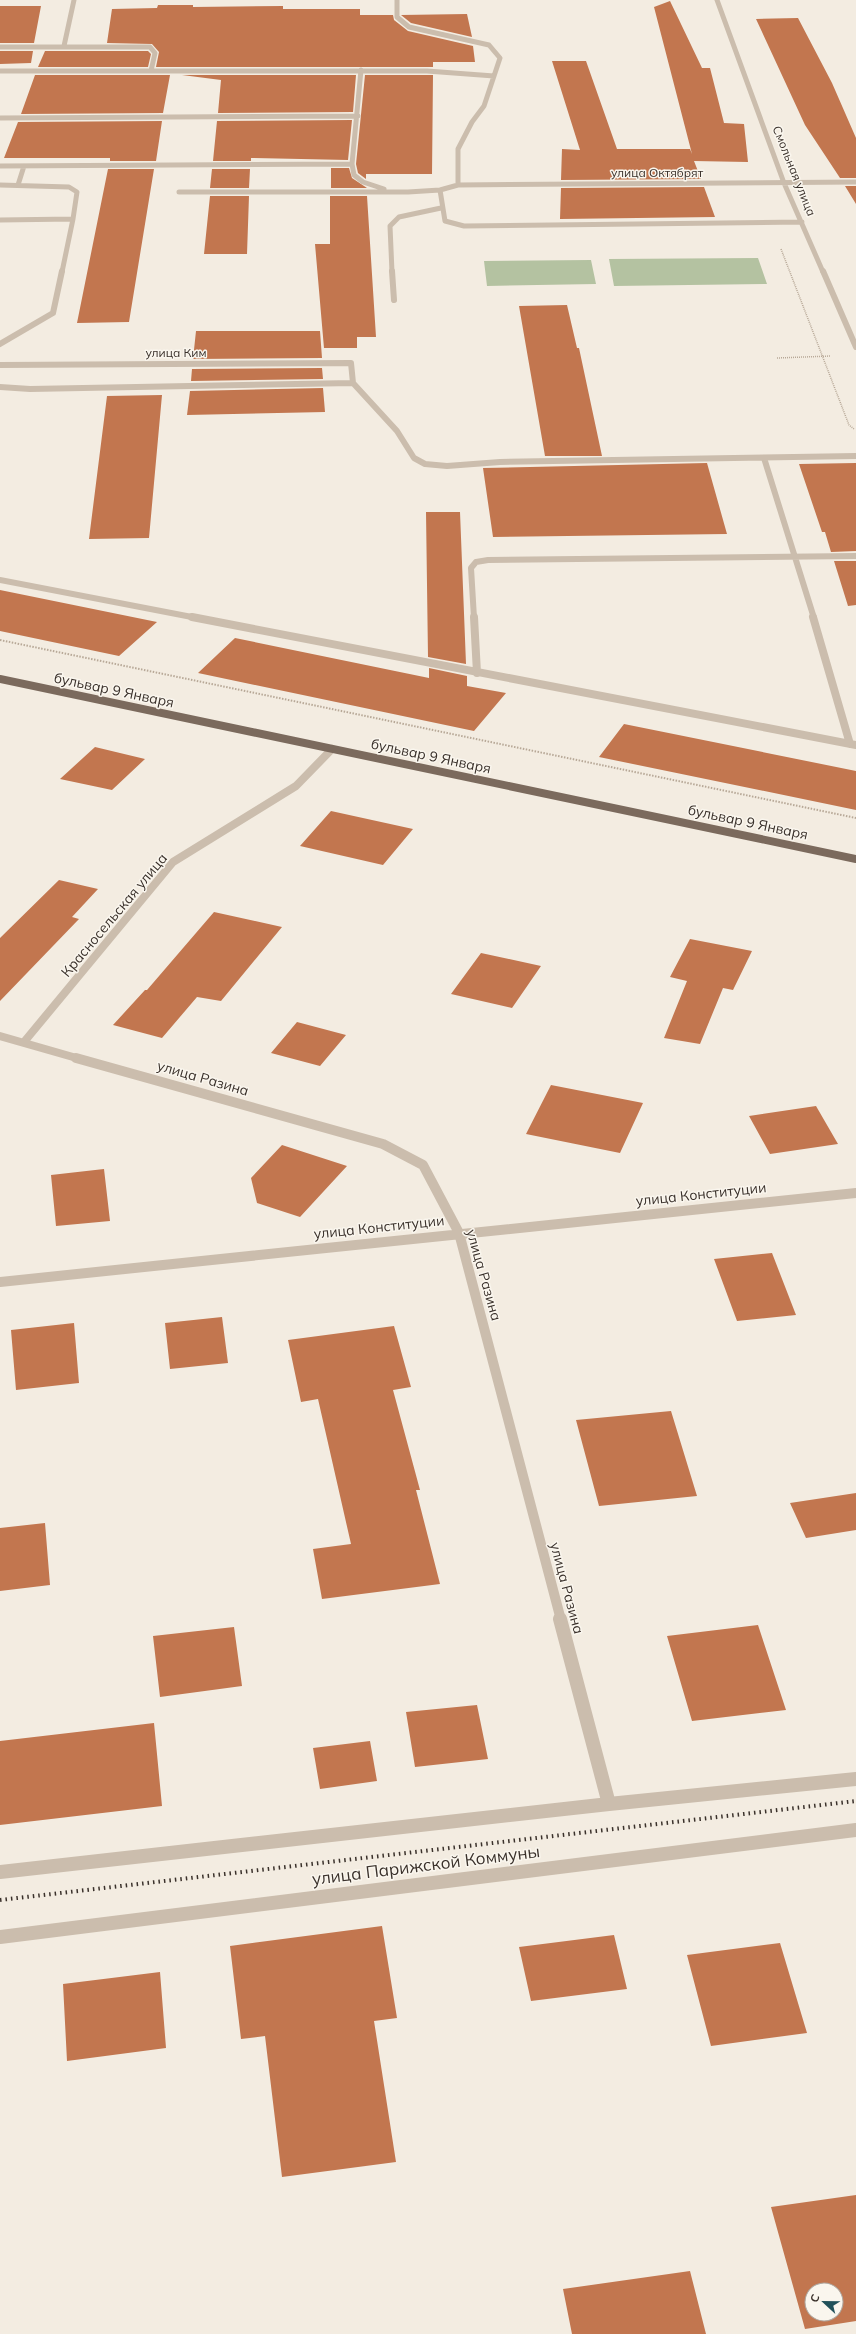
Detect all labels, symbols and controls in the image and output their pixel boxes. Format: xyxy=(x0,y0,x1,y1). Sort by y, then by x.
street label: Смольная улица xyxy=(770,124,819,218)
street label: улица Октябрят xyxy=(611,165,704,180)
street label: улица Ким xyxy=(145,345,207,360)
street label: бульвар 9 Января xyxy=(52,668,176,712)
street label: бульвар 9 Января xyxy=(369,734,493,778)
street label: бульвар 9 Января xyxy=(686,800,810,844)
street label: Красносельская улица xyxy=(57,850,171,980)
street label: улица Разина xyxy=(155,1056,251,1100)
street label: улица Конституции xyxy=(635,1178,767,1210)
street label: улица Конституции xyxy=(313,1211,445,1243)
street label: улица Разина xyxy=(462,1227,506,1323)
street label: улица Разина xyxy=(546,1540,588,1636)
street label: улица Парижской Коммуны xyxy=(311,1840,541,1890)
north arrow xyxy=(804,2282,844,2322)
text: С xyxy=(807,2292,823,2304)

